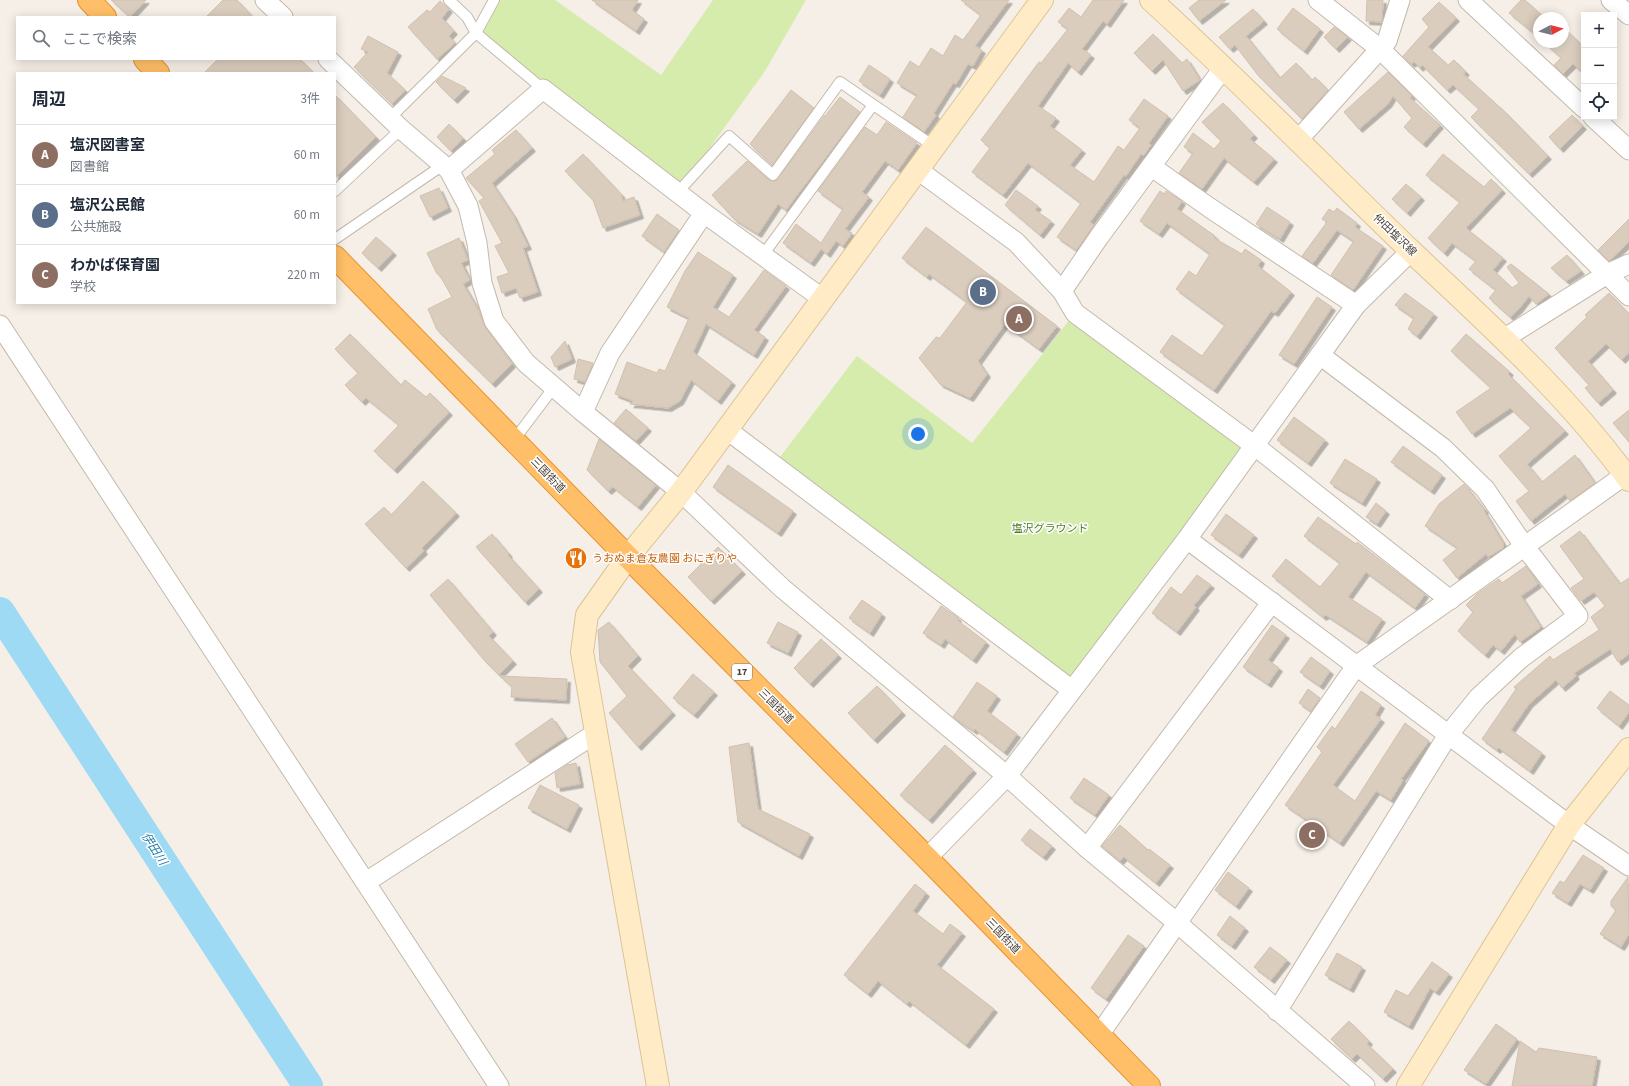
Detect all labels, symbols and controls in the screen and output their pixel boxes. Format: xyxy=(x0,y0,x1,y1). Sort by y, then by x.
north arrow xyxy=(1533,12,1569,48)
map controls xyxy=(1581,12,1617,120)
button: + xyxy=(1581,12,1617,48)
search box xyxy=(16,16,336,60)
icon: search xyxy=(30,27,52,49)
text: ここで検索 xyxy=(62,29,137,50)
button: − xyxy=(1581,48,1617,84)
button: locate xyxy=(1581,84,1617,120)
text: 周辺 xyxy=(32,88,66,112)
text: 3件 xyxy=(301,90,320,108)
text: 塩沢図書室 xyxy=(70,135,145,156)
text: A xyxy=(41,146,49,164)
text: 60 m xyxy=(294,146,320,164)
text: 図書館 xyxy=(70,158,109,176)
text: 塩沢公民館 xyxy=(70,195,145,216)
text: B xyxy=(41,206,49,224)
text: 60 m xyxy=(294,206,320,224)
street label: 仲田塩沢線 xyxy=(1370,211,1420,259)
text: 公共施設 xyxy=(70,218,122,236)
text: わかば保育園 xyxy=(70,255,160,276)
text: C xyxy=(41,266,49,284)
text: 220 m xyxy=(287,266,320,284)
pin: B xyxy=(970,277,996,307)
text: 学校 xyxy=(70,278,96,296)
pin: A xyxy=(1006,304,1032,334)
your location xyxy=(908,424,928,444)
street label: 三国街道 xyxy=(527,454,569,496)
park label: 塩沢グラウンド xyxy=(1012,521,1089,536)
restaurant icon: うおぬま倉友農園 おにぎりや xyxy=(563,545,589,571)
place label: うおぬま倉友農園 おにぎりや xyxy=(592,551,737,566)
road number: 17 xyxy=(732,664,752,680)
street label: 三国街道 xyxy=(755,685,797,727)
pin: C xyxy=(1299,820,1325,850)
water label: 伊田川 xyxy=(137,829,172,870)
street label: 三国街道 xyxy=(982,915,1024,957)

